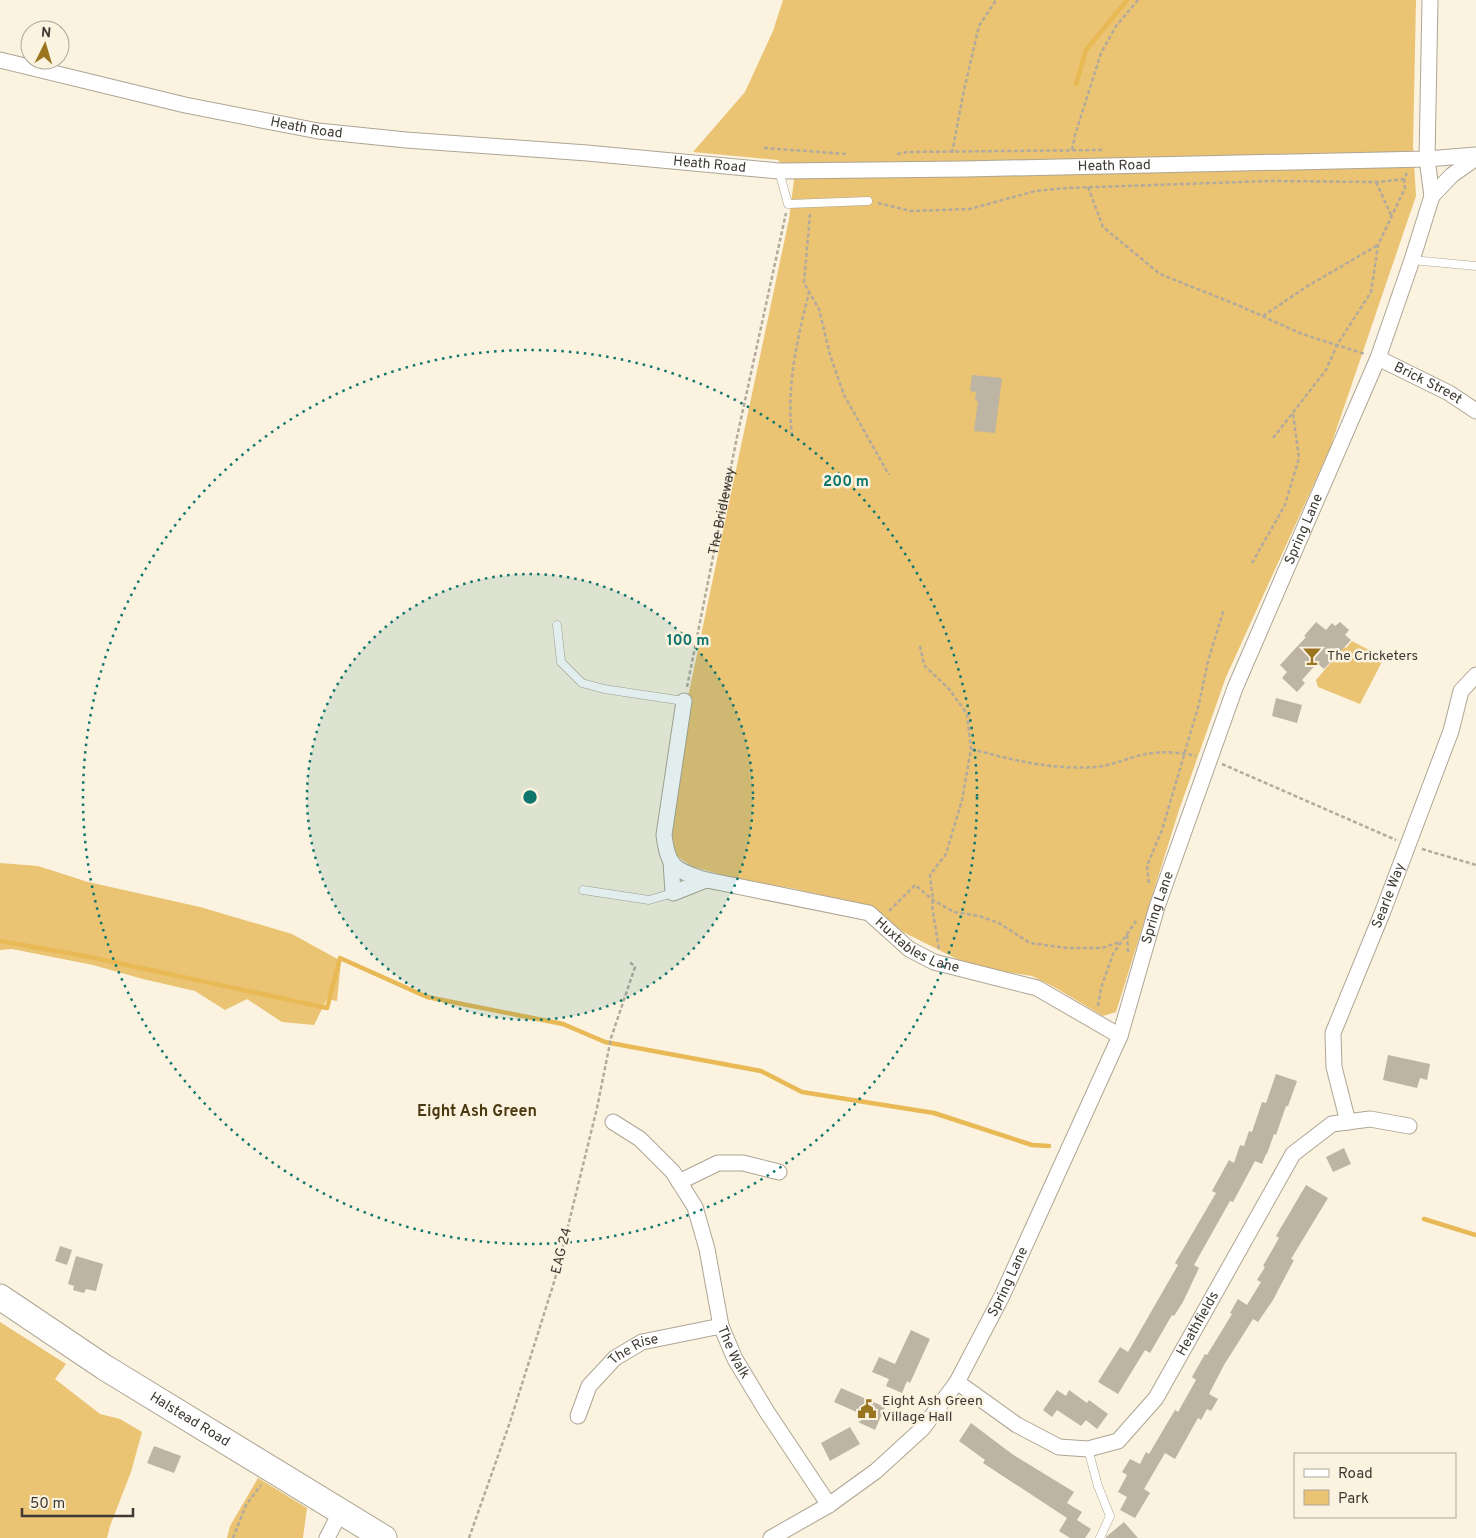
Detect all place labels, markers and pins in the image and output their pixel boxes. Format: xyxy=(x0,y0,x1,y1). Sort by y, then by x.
bar icon: The Cricketers xyxy=(1301,645,1323,667)
place label: The Cricketers xyxy=(1327,648,1418,665)
centre of rings xyxy=(521,788,539,806)
place label: Eight Ash Green Village Hall xyxy=(882,1393,983,1426)
public building icon: Eight Ash Green Village Hall xyxy=(856,1398,878,1420)

